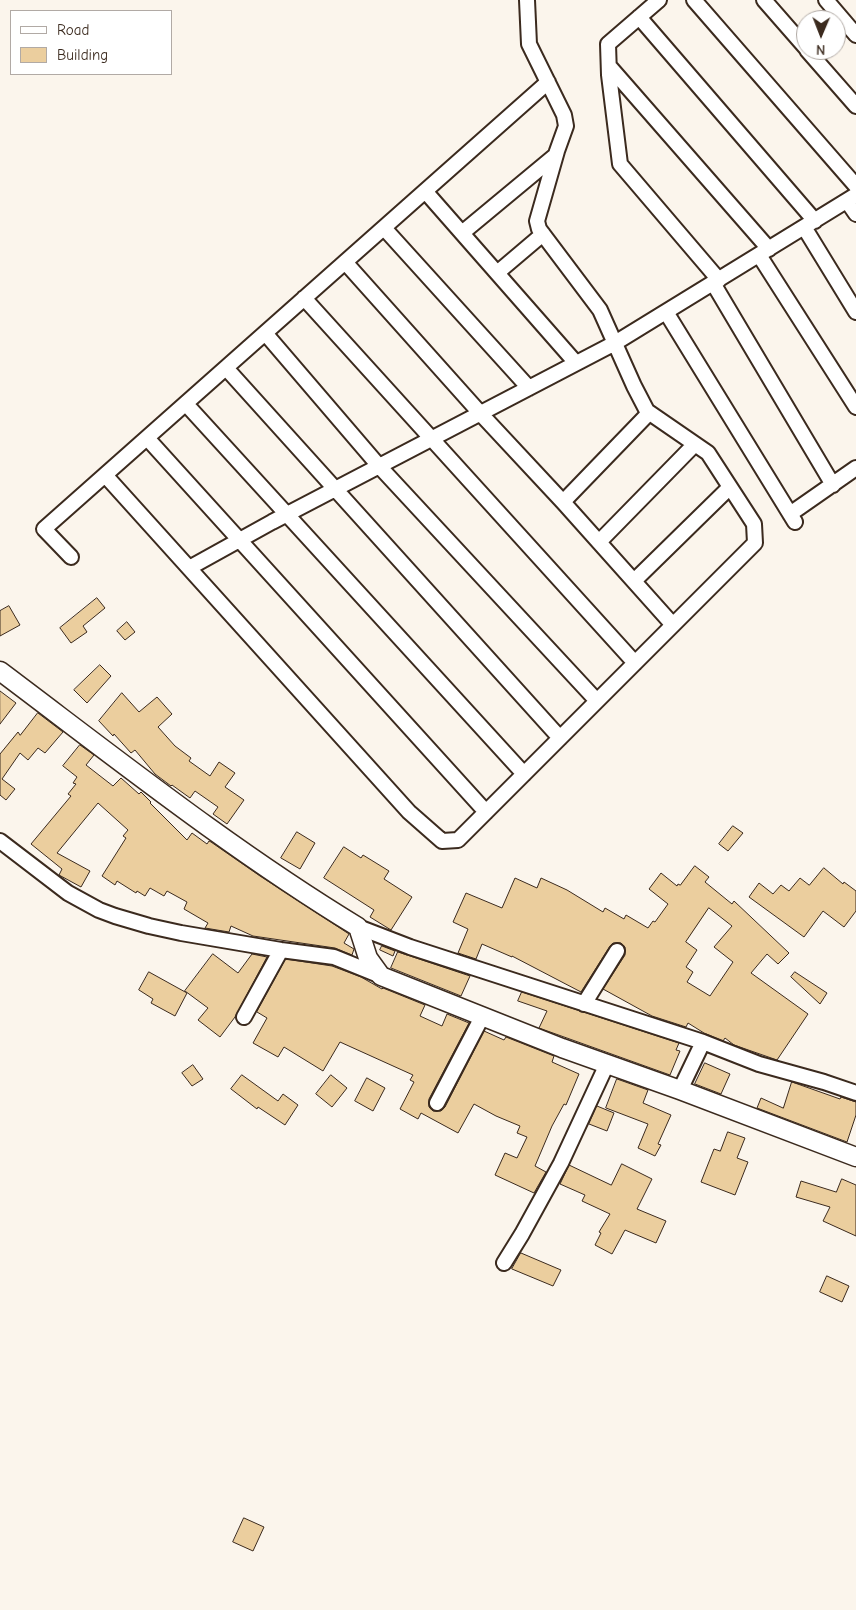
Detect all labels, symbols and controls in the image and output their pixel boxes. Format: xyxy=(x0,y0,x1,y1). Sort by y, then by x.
legend xyxy=(10,10,172,75)
north arrow xyxy=(796,10,846,60)
text: Road xyxy=(57,21,89,39)
text: N xyxy=(816,41,825,58)
text: Building xyxy=(57,46,108,64)

